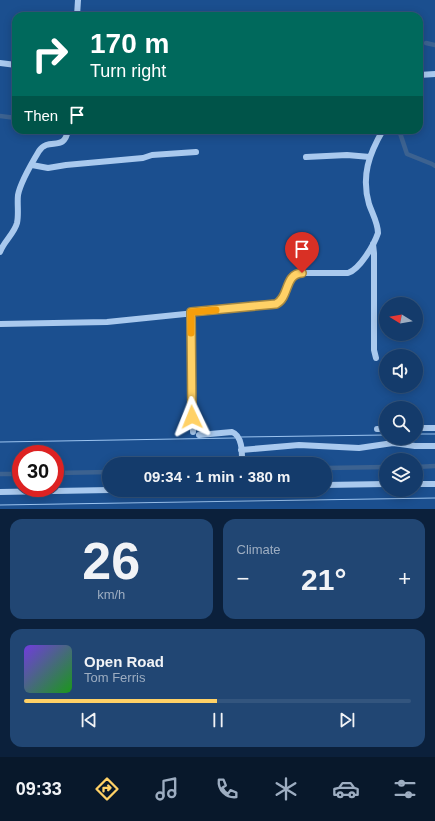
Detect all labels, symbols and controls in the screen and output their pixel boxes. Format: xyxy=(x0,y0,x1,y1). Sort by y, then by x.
icon: right xyxy=(24,28,76,80)
text: 170 m xyxy=(90,28,169,59)
text: Turn right xyxy=(90,61,166,81)
icon: arrive xyxy=(66,104,88,126)
text: Then xyxy=(24,107,58,124)
pin xyxy=(285,232,319,273)
icon: arrive xyxy=(291,238,313,260)
north arrow xyxy=(379,297,423,341)
map controls xyxy=(379,297,423,497)
button: sound xyxy=(379,349,423,393)
position arrow xyxy=(171,396,213,438)
button: search xyxy=(379,401,423,445)
speed limit sign: 30 xyxy=(12,445,64,497)
button: layers xyxy=(379,453,423,497)
text: 09:34 · 1 min · 380 m xyxy=(144,468,290,485)
text: 26 xyxy=(82,532,140,590)
text: Climate xyxy=(237,542,281,557)
text: 21° xyxy=(301,563,346,596)
text: − xyxy=(237,566,249,591)
text: + xyxy=(398,566,411,591)
text: km/h xyxy=(97,587,125,602)
text: Open Road xyxy=(84,653,164,670)
text: Tom Ferris xyxy=(84,670,145,685)
icon: previous xyxy=(78,709,100,731)
icon: pause xyxy=(207,709,229,731)
icon: next xyxy=(336,709,358,731)
icon: directions xyxy=(93,775,121,803)
icon: music xyxy=(153,775,181,803)
icon: phone xyxy=(213,775,241,803)
icon: climate xyxy=(272,775,300,803)
icon: car xyxy=(332,775,360,803)
icon: filters xyxy=(391,775,419,803)
text: 09:33 xyxy=(16,779,62,799)

